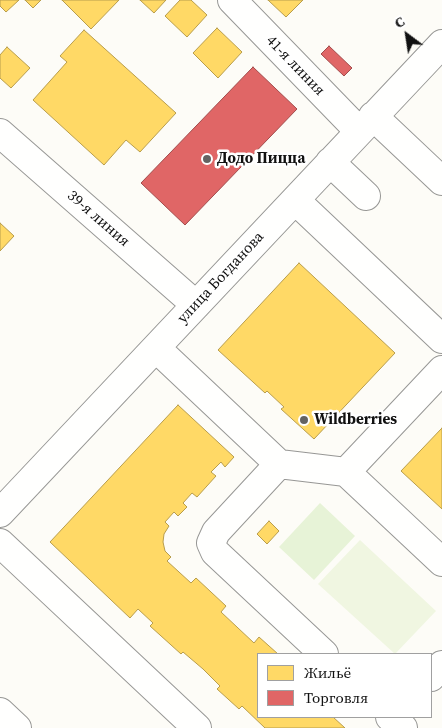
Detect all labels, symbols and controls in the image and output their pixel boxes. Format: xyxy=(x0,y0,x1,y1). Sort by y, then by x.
north arrow xyxy=(382,10,432,60)
text: С xyxy=(390,11,408,33)
street label: 41-я линия xyxy=(262,32,328,100)
place label: Додо Пицца xyxy=(217,150,305,168)
marker: Додо Пицца xyxy=(201,153,213,165)
street label: 39-я линия xyxy=(63,187,133,251)
street label: улица Богданова xyxy=(174,229,268,327)
place label: Wildberries xyxy=(314,411,397,429)
marker: Wildberries xyxy=(298,414,310,426)
legend xyxy=(257,653,432,718)
text: Жильё xyxy=(304,662,351,683)
text: Торговля xyxy=(304,687,368,708)

